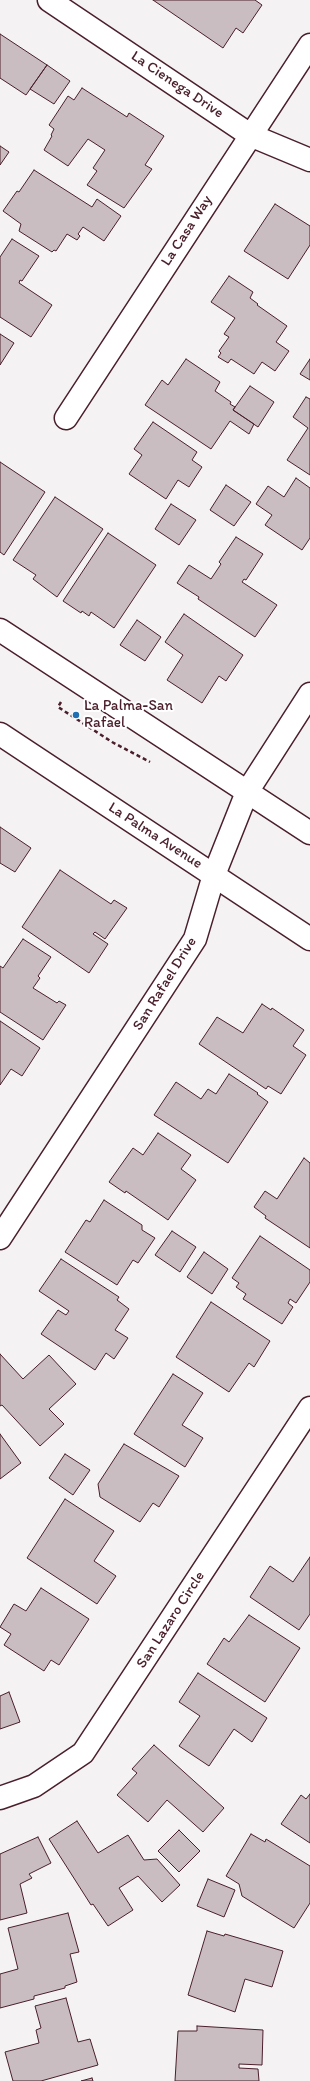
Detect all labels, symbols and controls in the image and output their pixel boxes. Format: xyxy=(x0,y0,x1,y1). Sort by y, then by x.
street label: La Cienega Drive xyxy=(127,47,227,123)
street label: La Casa Way xyxy=(157,192,217,270)
place label: La Palma-San Rafael xyxy=(84,697,173,732)
marker: La Palma-San Rafael xyxy=(71,710,81,720)
street label: La Palma Avenue xyxy=(105,799,205,873)
street label: San Rafael Drive xyxy=(129,934,201,1034)
street label: San Lazaro Circle xyxy=(133,1568,209,1672)

